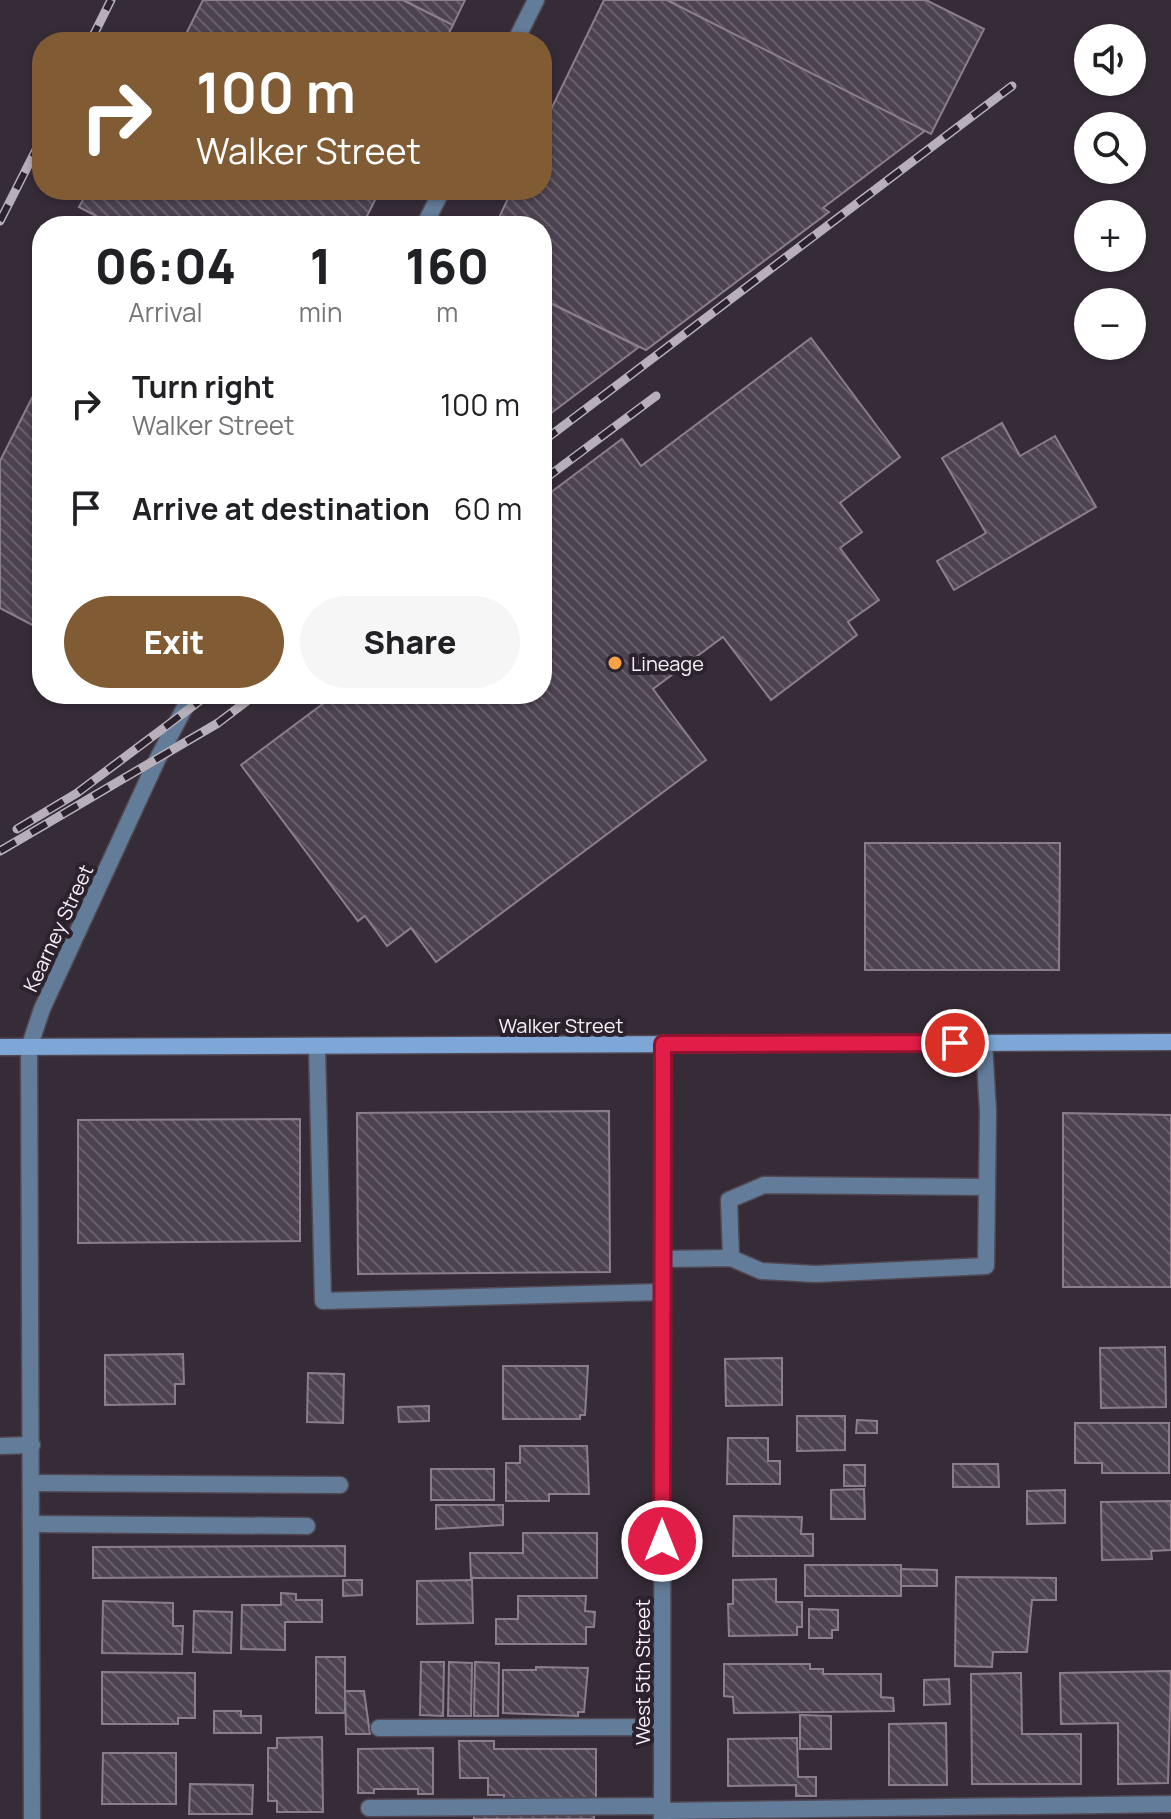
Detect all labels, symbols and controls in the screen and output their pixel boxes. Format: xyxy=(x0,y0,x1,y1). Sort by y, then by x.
map controls xyxy=(1074,24,1146,360)
button: sound xyxy=(1074,24,1146,96)
text: 100 m xyxy=(196,53,356,130)
icon: right xyxy=(64,64,168,168)
button: search xyxy=(1074,112,1146,184)
text: Walker Street xyxy=(196,126,421,175)
button: + xyxy=(1074,200,1146,272)
text: 06:04 xyxy=(95,233,236,298)
text: 1 xyxy=(310,233,332,298)
text: 160 xyxy=(405,233,489,298)
button: − xyxy=(1074,288,1146,360)
text: Arrival xyxy=(128,294,203,330)
text: min xyxy=(299,294,342,330)
text: m xyxy=(436,294,458,330)
text: Turn right xyxy=(132,366,275,407)
icon: right xyxy=(64,382,108,426)
text: 100 m xyxy=(440,384,520,425)
text: Walker Street xyxy=(132,407,294,443)
icon: arrive xyxy=(64,486,108,530)
text: Arrive at destination xyxy=(132,488,430,529)
text: 60 m xyxy=(454,488,522,529)
button: Exit xyxy=(64,596,284,688)
button: Share xyxy=(300,596,520,688)
place label: Lineage xyxy=(631,650,704,677)
marker: Lineage xyxy=(606,654,624,672)
street label: Kearney Street xyxy=(17,860,99,996)
pin xyxy=(921,1009,989,1077)
street label: Walker Street xyxy=(499,1012,623,1039)
icon: arrive xyxy=(933,1021,977,1065)
position arrow xyxy=(620,1499,704,1583)
street label: West 5th Street xyxy=(629,1599,656,1745)

